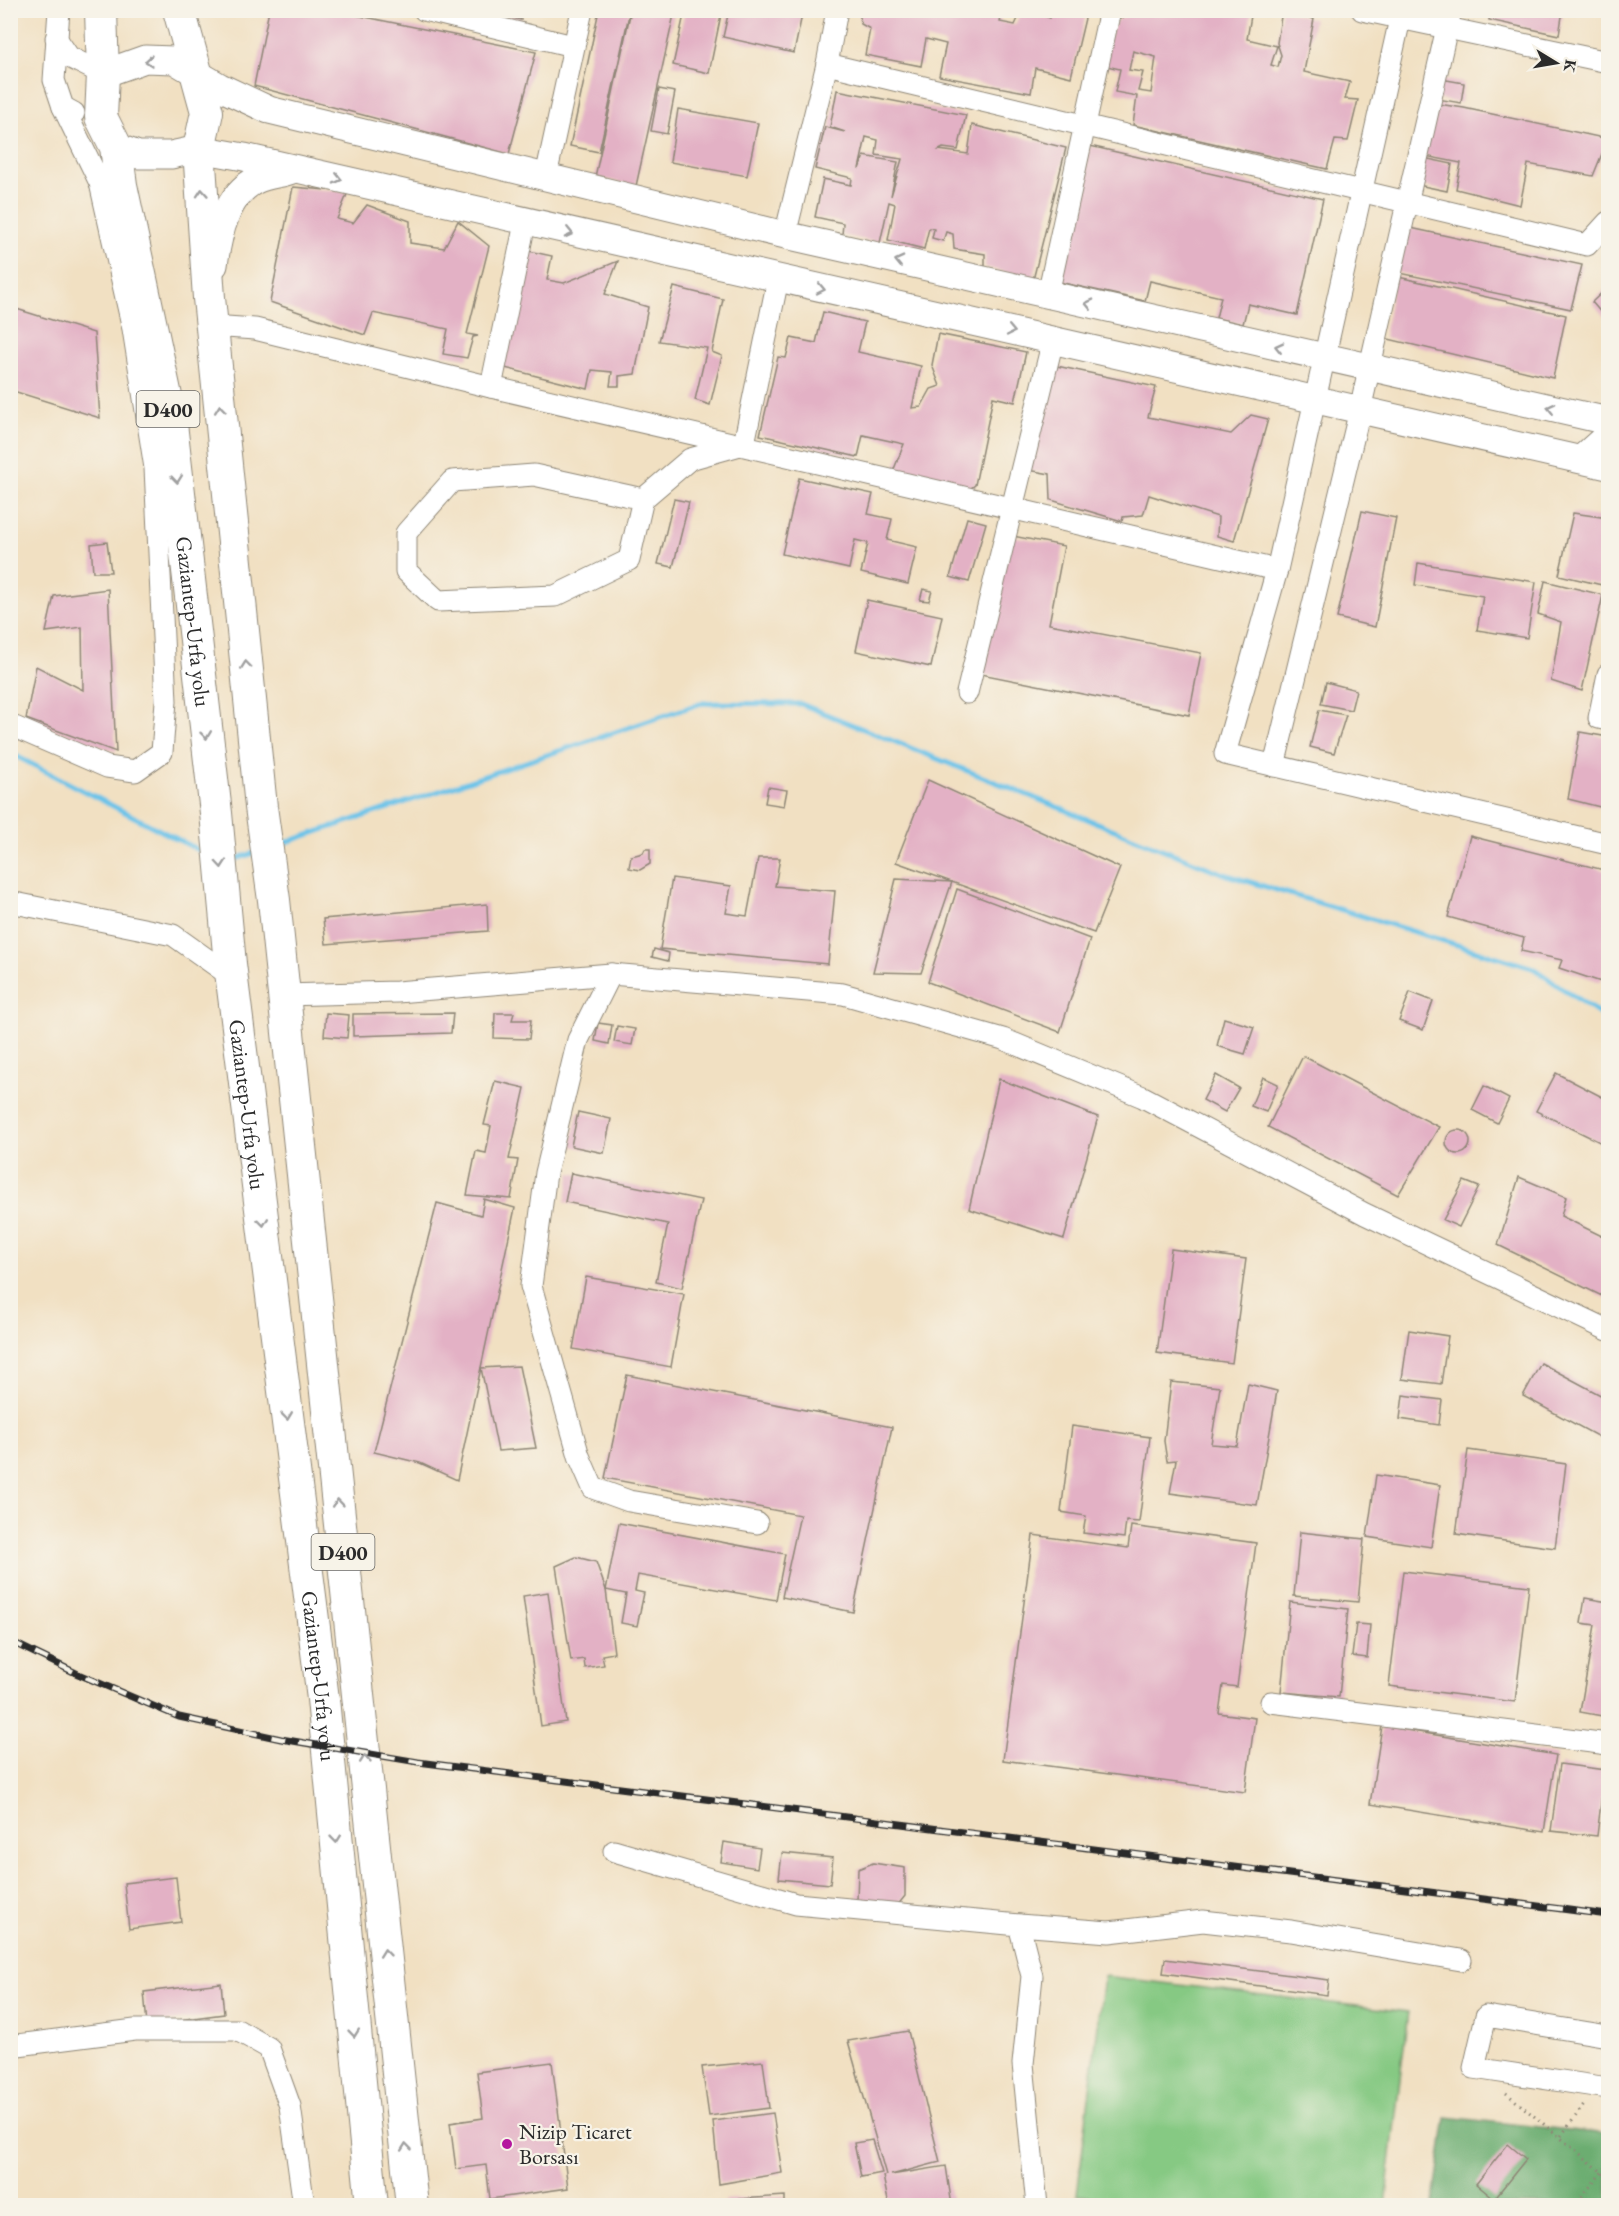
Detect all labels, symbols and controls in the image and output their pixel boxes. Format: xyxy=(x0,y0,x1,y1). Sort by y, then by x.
north arrow xyxy=(1526,33,1586,93)
one-way arrow xyxy=(145,54,154,67)
text: K xyxy=(1559,58,1582,75)
one-way arrow xyxy=(333,171,343,184)
one-way arrow xyxy=(196,189,209,198)
one-way arrow xyxy=(564,225,574,238)
one-way arrow xyxy=(894,255,904,268)
one-way arrow xyxy=(816,281,826,294)
one-way arrow xyxy=(1084,298,1094,311)
one-way arrow xyxy=(1006,323,1016,336)
one-way arrow xyxy=(1274,341,1284,354)
road number: D400 xyxy=(136,391,200,427)
one-way arrow xyxy=(1547,402,1557,415)
one-way arrow xyxy=(214,404,227,413)
one-way arrow xyxy=(170,475,183,484)
street label: Gaziantep-Urfa yolu xyxy=(170,535,218,709)
one-way arrow xyxy=(240,661,253,670)
one-way arrow xyxy=(199,731,212,740)
one-way arrow xyxy=(214,859,227,868)
street label: Gaziantep-Urfa yolu xyxy=(223,1018,273,1192)
one-way arrow xyxy=(256,1217,269,1227)
one-way arrow xyxy=(280,1411,293,1420)
one-way arrow xyxy=(332,1498,345,1507)
road number: D400 xyxy=(312,1534,374,1570)
street label: Gaziantep-Urfa yolu xyxy=(295,1589,343,1763)
one-way arrow xyxy=(359,1755,372,1764)
one-way arrow xyxy=(329,1834,342,1843)
one-way arrow xyxy=(380,1949,392,1958)
one-way arrow xyxy=(347,2028,360,2037)
place label: Nizip Ticaret Borsası xyxy=(519,2117,632,2171)
marker: Nizip Ticaret Borsası xyxy=(500,2137,514,2151)
one-way arrow xyxy=(400,2143,413,2152)

